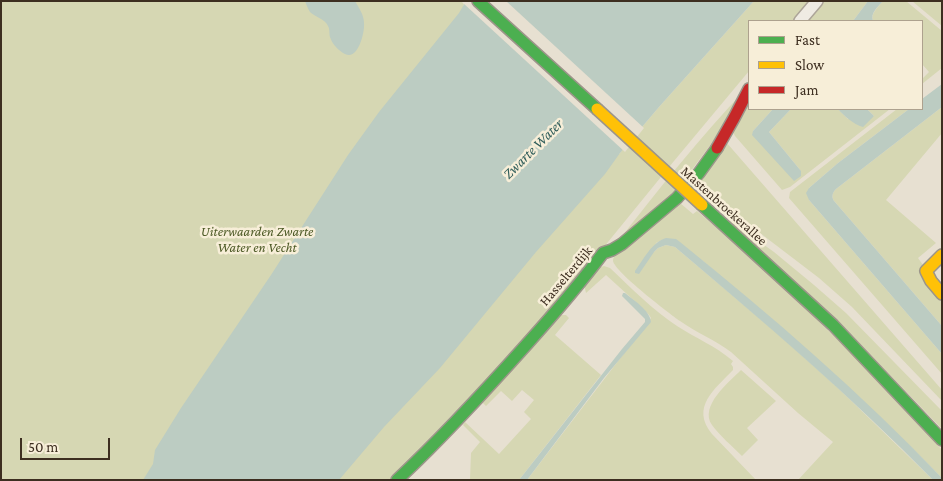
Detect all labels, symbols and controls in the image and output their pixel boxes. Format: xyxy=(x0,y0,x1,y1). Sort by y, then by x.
legend xyxy=(748,20,923,110)
text: Fast xyxy=(795,32,820,48)
text: Slow xyxy=(795,57,824,73)
text: Jam xyxy=(795,82,818,98)
water label: Zwarte Water xyxy=(499,115,567,183)
street label: Mastenbroekerallee xyxy=(677,163,771,249)
park label: Uiterwaarden Zwarte Water en Vecht xyxy=(201,224,313,256)
street label: Hasselterdijk xyxy=(536,243,596,309)
scale bar xyxy=(22,428,112,460)
text: 50 m xyxy=(28,439,58,455)

